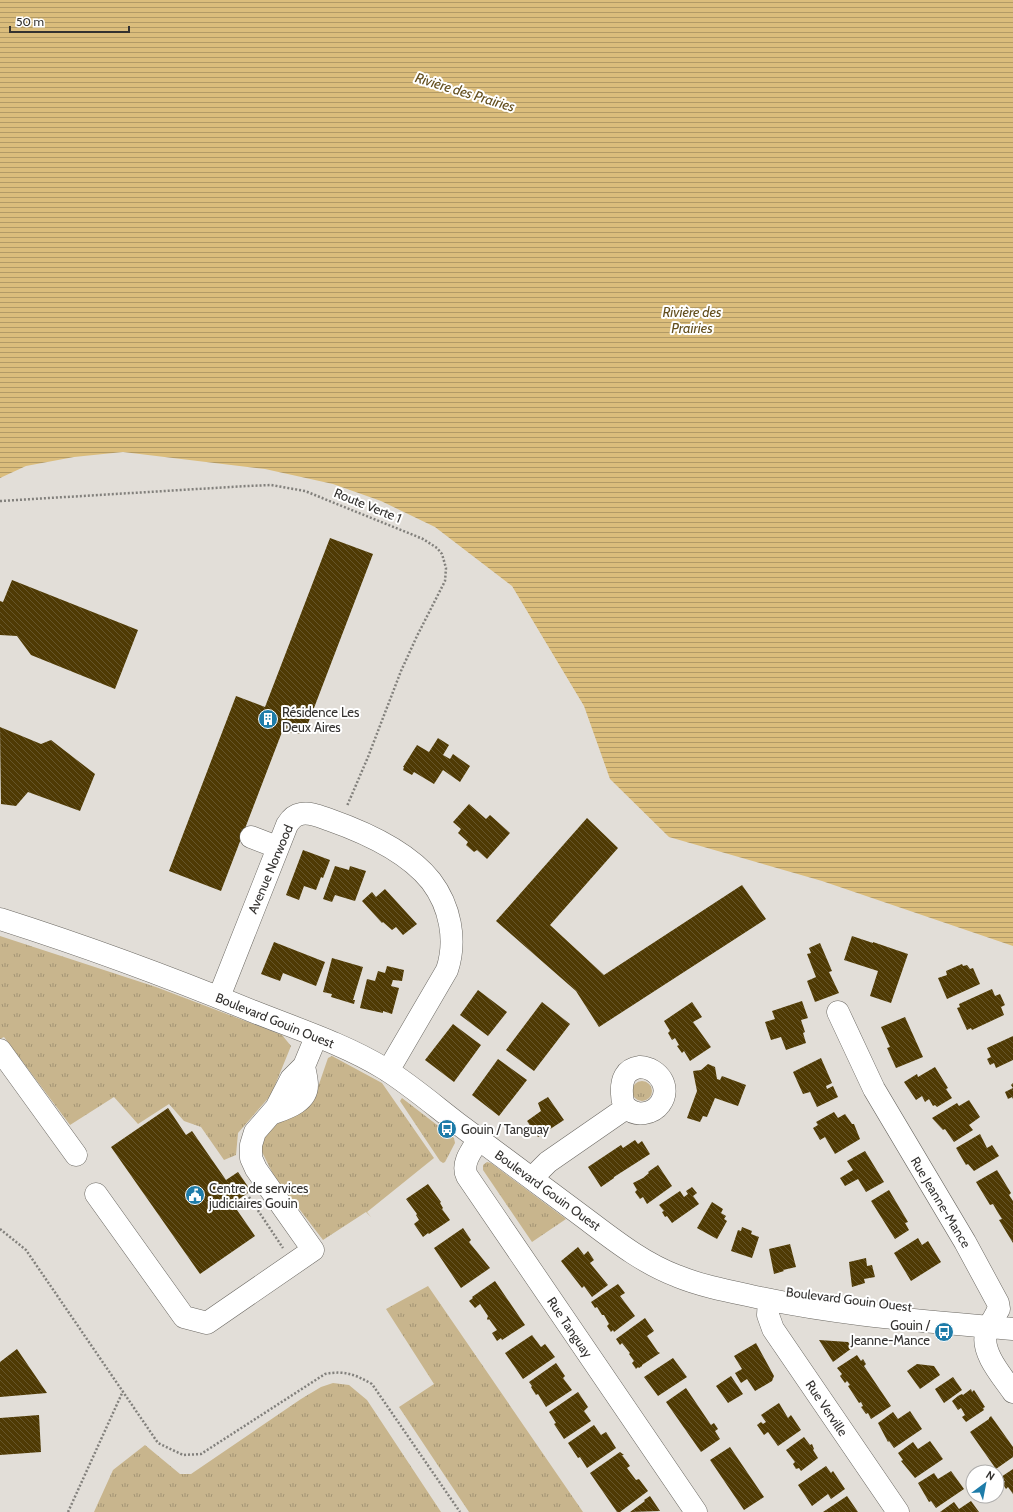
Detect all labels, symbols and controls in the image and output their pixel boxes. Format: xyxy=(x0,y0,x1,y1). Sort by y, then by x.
scale bar xyxy=(10,8,129,34)
text: 50 m xyxy=(16,14,44,29)
water label: Rivière des Prairies xyxy=(413,68,517,116)
water label: Rivière des Prairies xyxy=(663,303,722,337)
street label: Route Verte 1 xyxy=(332,484,404,526)
place label: Résidence Les Deux Aires xyxy=(282,704,360,735)
building icon: Résidence Les Deux Aires xyxy=(257,708,279,730)
street label: Avenue Norwood xyxy=(244,822,296,916)
street label: Boulevard Gouin Ouest xyxy=(213,989,337,1051)
bus stop icon: Gouin / Tanguay xyxy=(436,1118,458,1140)
place label: Gouin / Tanguay xyxy=(461,1121,550,1137)
street label: Boulevard Gouin Ouest xyxy=(492,1146,604,1234)
street label: Rue Jeanne-Mance xyxy=(908,1154,975,1251)
place label: Centre de services judiciaires Gouin xyxy=(208,1180,309,1212)
public building icon: Centre de services judiciaires Gouin xyxy=(184,1184,206,1206)
street label: Boulevard Gouin Ouest xyxy=(785,1283,913,1315)
street label: Rue Tanguay xyxy=(544,1294,596,1361)
place label: Gouin / Jeanne-Mance xyxy=(850,1317,931,1348)
bus stop icon: Gouin / Jeanne-Mance xyxy=(933,1321,955,1343)
street label: Rue Verville xyxy=(803,1377,852,1439)
north arrow xyxy=(965,1464,1005,1504)
text: N xyxy=(983,1468,997,1484)

